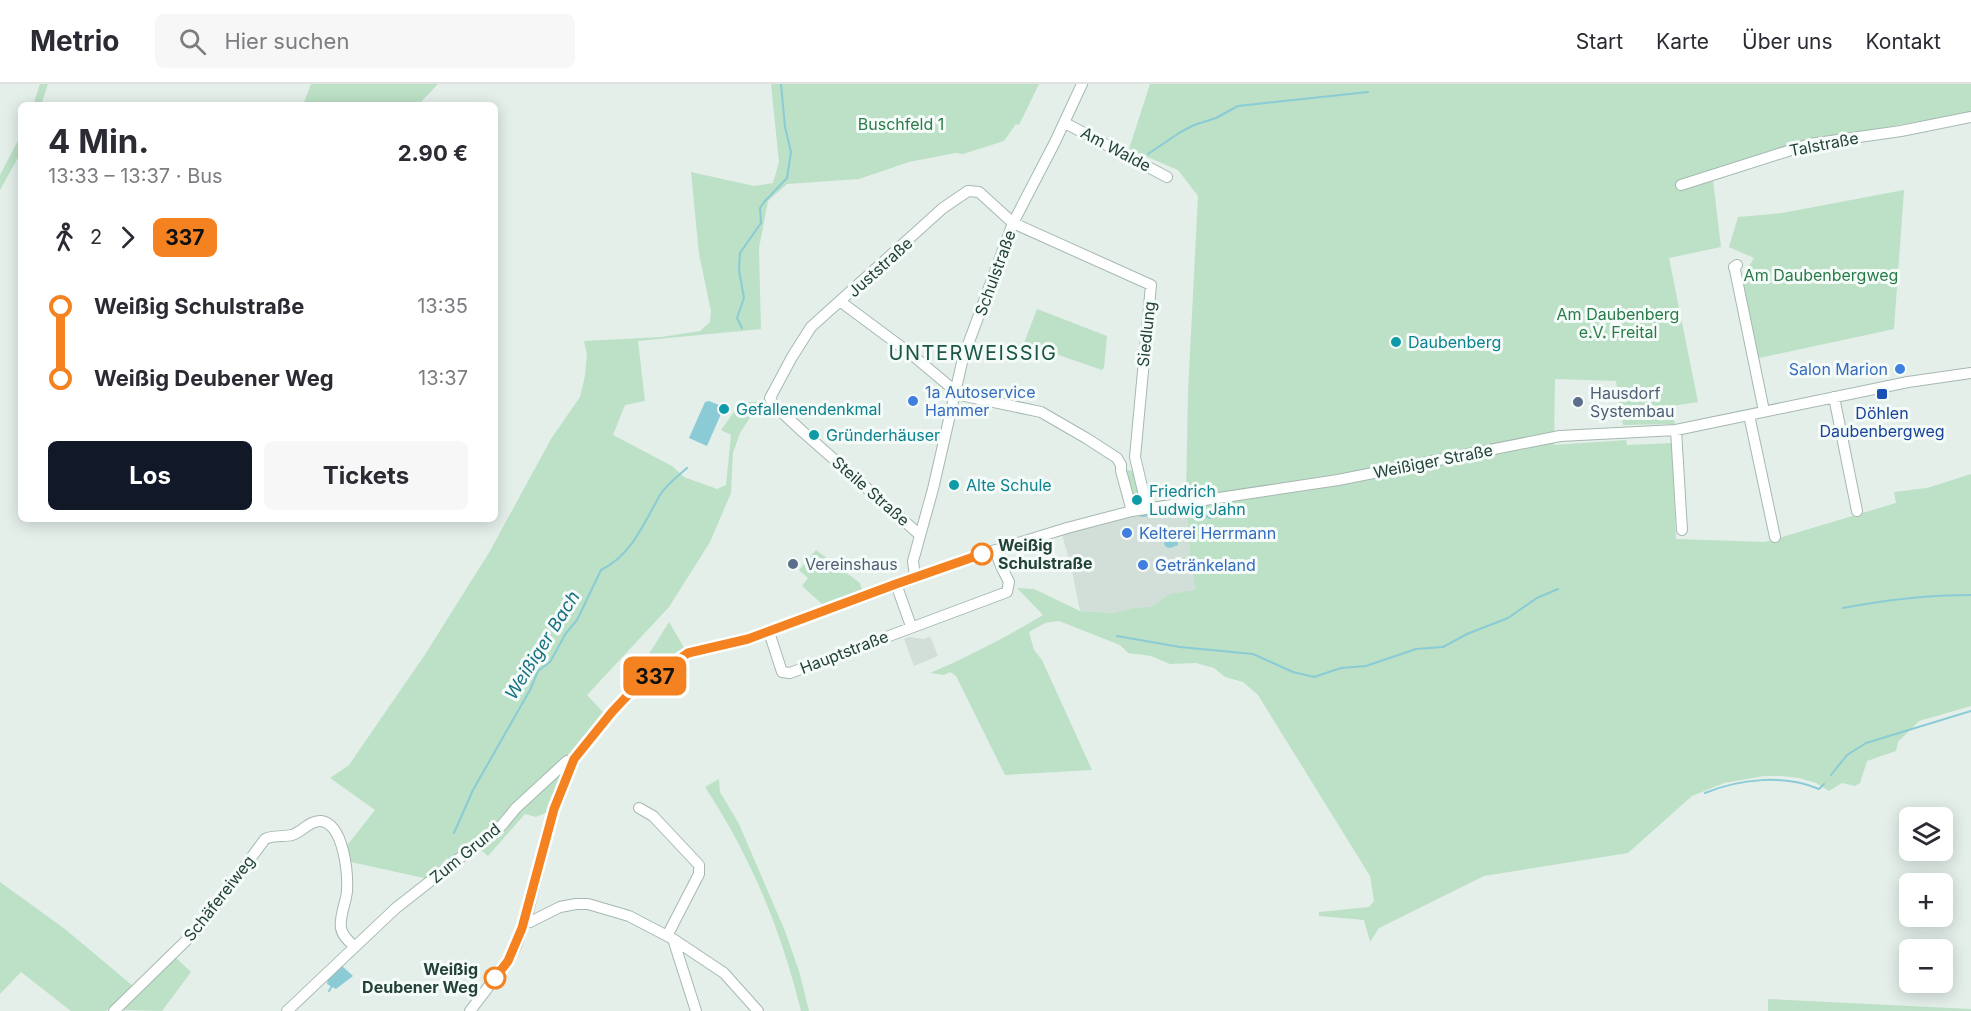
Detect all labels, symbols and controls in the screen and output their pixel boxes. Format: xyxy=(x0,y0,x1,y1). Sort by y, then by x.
search box xyxy=(155,14,575,68)
text: Metrio xyxy=(30,24,119,58)
icon: search xyxy=(176,25,209,58)
text: Hier suchen xyxy=(224,28,349,54)
text: Start xyxy=(1576,29,1623,54)
text: Karte xyxy=(1656,29,1709,54)
text: Über uns xyxy=(1742,29,1833,54)
text: Kontakt xyxy=(1866,29,1941,54)
park label: Buschfeld 1 xyxy=(858,114,944,134)
text: 4 Min. xyxy=(48,121,149,161)
street label: Am Walde xyxy=(1078,122,1154,176)
street label: Talstraße xyxy=(1788,128,1860,160)
text: 2.90 € xyxy=(398,140,468,166)
text: 13:33 – 13:37 · Bus xyxy=(48,164,223,188)
icon: walk xyxy=(48,221,81,254)
icon: forward xyxy=(111,221,144,254)
text: 2 xyxy=(90,225,102,249)
text: 337 xyxy=(165,225,205,250)
street label: Schulstraße xyxy=(970,227,1020,319)
street label: Juststraße xyxy=(844,233,916,301)
park label: Am Daubenbergweg xyxy=(1744,265,1898,285)
text: Weißig Schulstraße xyxy=(94,293,304,319)
text: 13:35 xyxy=(417,294,468,318)
street label: Siedlung xyxy=(1133,300,1159,368)
park label: Am Daubenberg e.V. Freital xyxy=(1557,304,1679,342)
place label: Daubenberg xyxy=(1408,332,1501,352)
marker: Daubenberg xyxy=(1389,335,1403,349)
district label: UNTERWEISSIG xyxy=(889,341,1057,365)
place label: Salon Marion xyxy=(1789,359,1888,379)
marker: Salon Marion xyxy=(1893,362,1907,376)
text: Weißig Deubener Weg xyxy=(94,365,334,391)
text: 13:37 xyxy=(418,366,468,390)
place label: 1a Autoservice Hammer xyxy=(925,382,1036,420)
place label: Hausdorf Systembau xyxy=(1590,383,1675,421)
marker: Döhlen Daubenbergweg xyxy=(1875,387,1889,401)
marker: 1a Autoservice Hammer xyxy=(906,394,920,408)
marker: Hausdorf Systembau xyxy=(1571,395,1585,409)
place label: Gefallenendenkmal xyxy=(736,399,881,419)
marker: Gefallenendenkmal xyxy=(717,402,731,416)
place label: Döhlen Daubenbergweg xyxy=(1819,403,1945,441)
place label: Gründerhäuser xyxy=(826,425,940,445)
marker: Gründerhäuser xyxy=(807,428,821,442)
street label: Weißiger Straße xyxy=(1372,440,1494,482)
button: Los xyxy=(48,441,252,510)
button: Tickets xyxy=(264,441,468,510)
street label: Steile Straße xyxy=(828,452,914,530)
place label: Alte Schule xyxy=(966,475,1052,495)
marker: Alte Schule xyxy=(947,478,961,492)
place label: Friedrich Ludwig Jahn xyxy=(1149,481,1246,519)
marker: Friedrich Ludwig Jahn xyxy=(1130,493,1144,507)
place label: Kelterei Herrmann xyxy=(1139,523,1276,543)
marker: Kelterei Herrmann xyxy=(1120,526,1134,540)
place label: Weißig Schulstraße xyxy=(998,535,1093,573)
marker: Weißig Schulstraße xyxy=(971,543,993,565)
place label: Vereinshaus xyxy=(805,554,898,574)
place label: Getränkeland xyxy=(1155,555,1256,575)
marker: Vereinshaus xyxy=(786,557,800,571)
marker: Getränkeland xyxy=(1136,558,1150,572)
water label: Weißiger Bach xyxy=(500,587,584,703)
street label: Hauptstraße xyxy=(797,626,891,678)
line badge: 337 xyxy=(620,656,690,696)
text: 337 xyxy=(635,664,675,689)
map controls xyxy=(1899,807,1953,993)
button: layers xyxy=(1899,807,1953,861)
street label: Zum Grund xyxy=(426,819,504,887)
street label: Schäfereiweg xyxy=(179,851,259,945)
button: + xyxy=(1899,873,1953,927)
button: − xyxy=(1899,939,1953,993)
place label: Weißig Deubener Weg xyxy=(362,959,478,997)
marker: Weißig Deubener Weg xyxy=(484,967,506,989)

